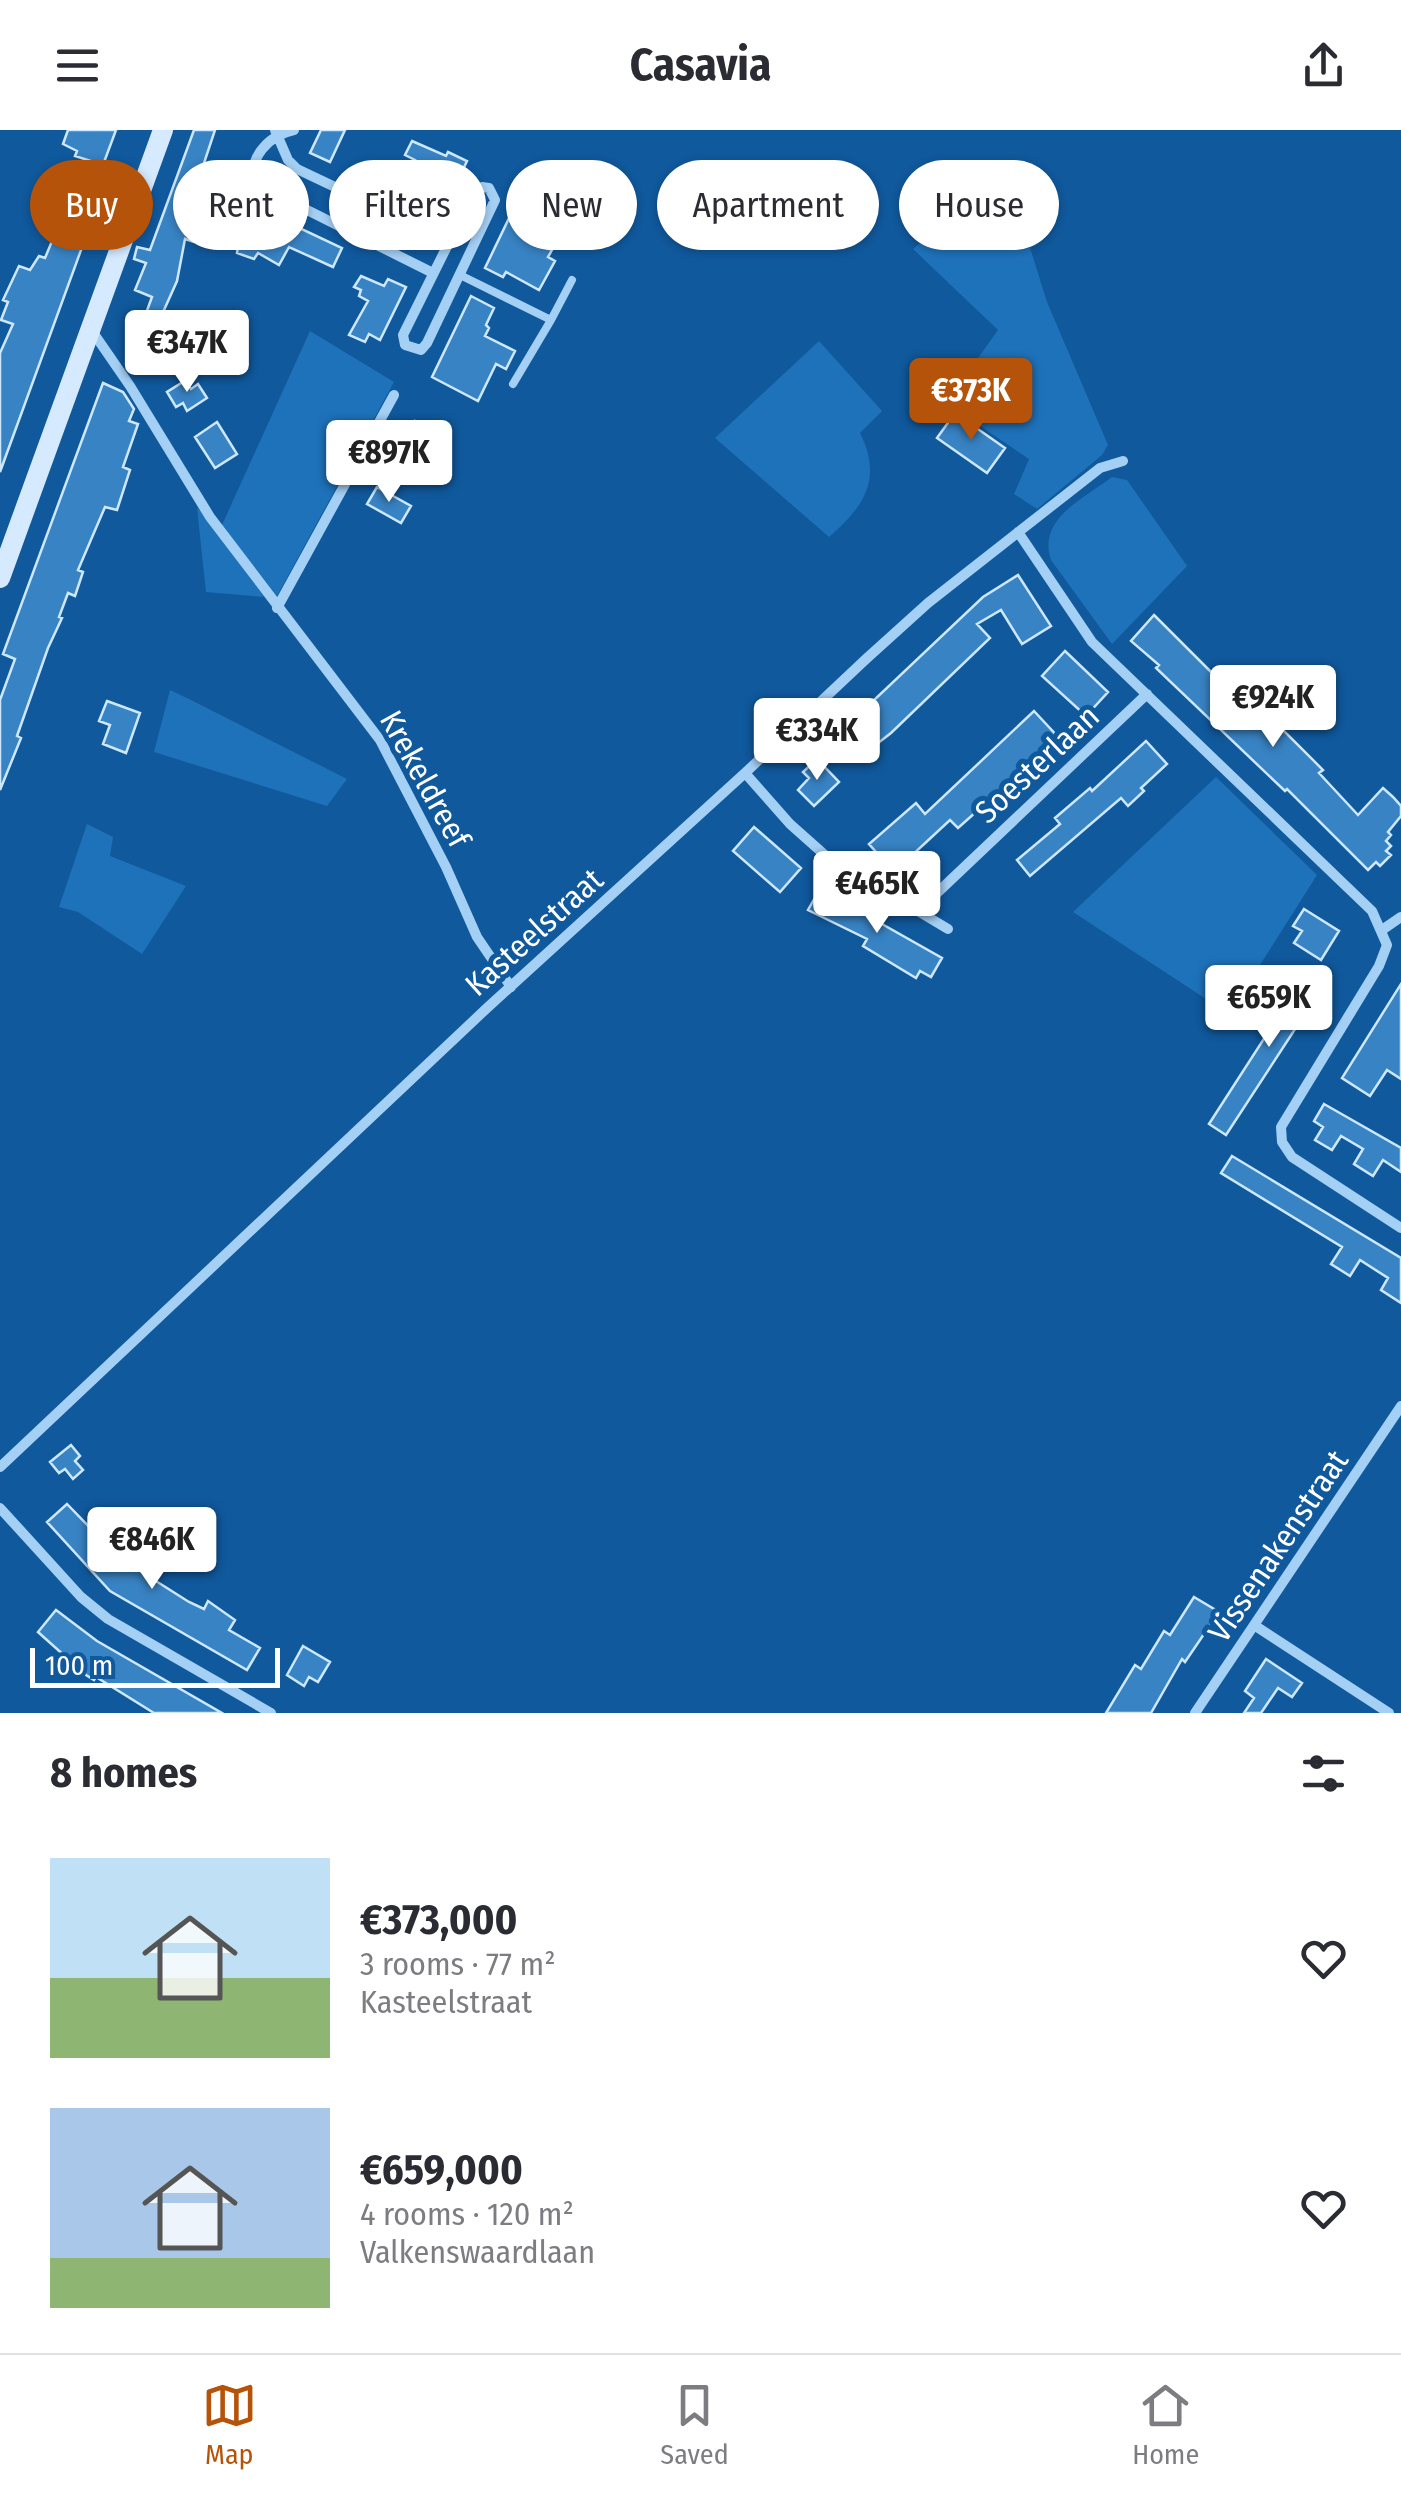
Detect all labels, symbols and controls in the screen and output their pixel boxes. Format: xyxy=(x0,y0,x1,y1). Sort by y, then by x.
icon: menu xyxy=(50,38,105,93)
text: Casavia xyxy=(630,38,771,92)
icon: share xyxy=(1296,38,1351,93)
chip: Buy xyxy=(30,160,153,250)
chip: Rent xyxy=(173,160,309,250)
chip: Filters xyxy=(329,160,486,250)
chip: New xyxy=(506,160,637,250)
chip: Apartment xyxy=(657,160,879,250)
chip: House xyxy=(899,160,1059,250)
pin: €347K xyxy=(117,310,257,395)
text: €347K xyxy=(147,323,227,361)
pin: €373K xyxy=(901,358,1041,443)
text: €373K xyxy=(931,371,1011,409)
pin: €897K xyxy=(319,420,459,505)
text: €897K xyxy=(348,433,430,471)
pin: €924K xyxy=(1203,665,1343,750)
text: €924K xyxy=(1232,678,1314,716)
street label: Soesterlaan xyxy=(967,697,1107,831)
pin: €334K xyxy=(747,698,887,783)
street label: Krekeldreef xyxy=(372,704,479,856)
text: €334K xyxy=(776,711,858,749)
pin: €465K xyxy=(807,851,947,936)
street label: Kasteelstraat xyxy=(457,860,611,1004)
text: €465K xyxy=(835,864,919,902)
pin: €659K xyxy=(1199,965,1339,1050)
text: €659K xyxy=(1227,978,1311,1016)
street label: Vissenakenstraat xyxy=(1200,1443,1356,1649)
pin: €846K xyxy=(82,1507,222,1592)
text: €846K xyxy=(109,1520,195,1558)
scale bar xyxy=(30,1643,280,1688)
text: 100 m xyxy=(45,1649,113,1682)
icon: filters xyxy=(1296,1746,1351,1801)
text: 8 homes xyxy=(50,1748,197,1798)
text: €373,000 xyxy=(360,1895,518,1945)
icon: home xyxy=(130,1898,250,2018)
icon: heart xyxy=(1296,1931,1351,1986)
text: 3 rooms · 77 m² xyxy=(360,1945,556,1983)
text: Kasteelstraat xyxy=(360,1983,532,2021)
text: €659,000 xyxy=(360,2145,523,2195)
icon: home xyxy=(130,2148,250,2268)
icon: heart xyxy=(1296,2181,1351,2236)
text: 4 rooms · 120 m² xyxy=(360,2195,574,2233)
text: Valkenswaardlaan xyxy=(360,2233,595,2271)
tab: Map xyxy=(202,2378,257,2471)
tab: Saved xyxy=(660,2378,729,2471)
tab: Home xyxy=(1132,2378,1199,2471)

